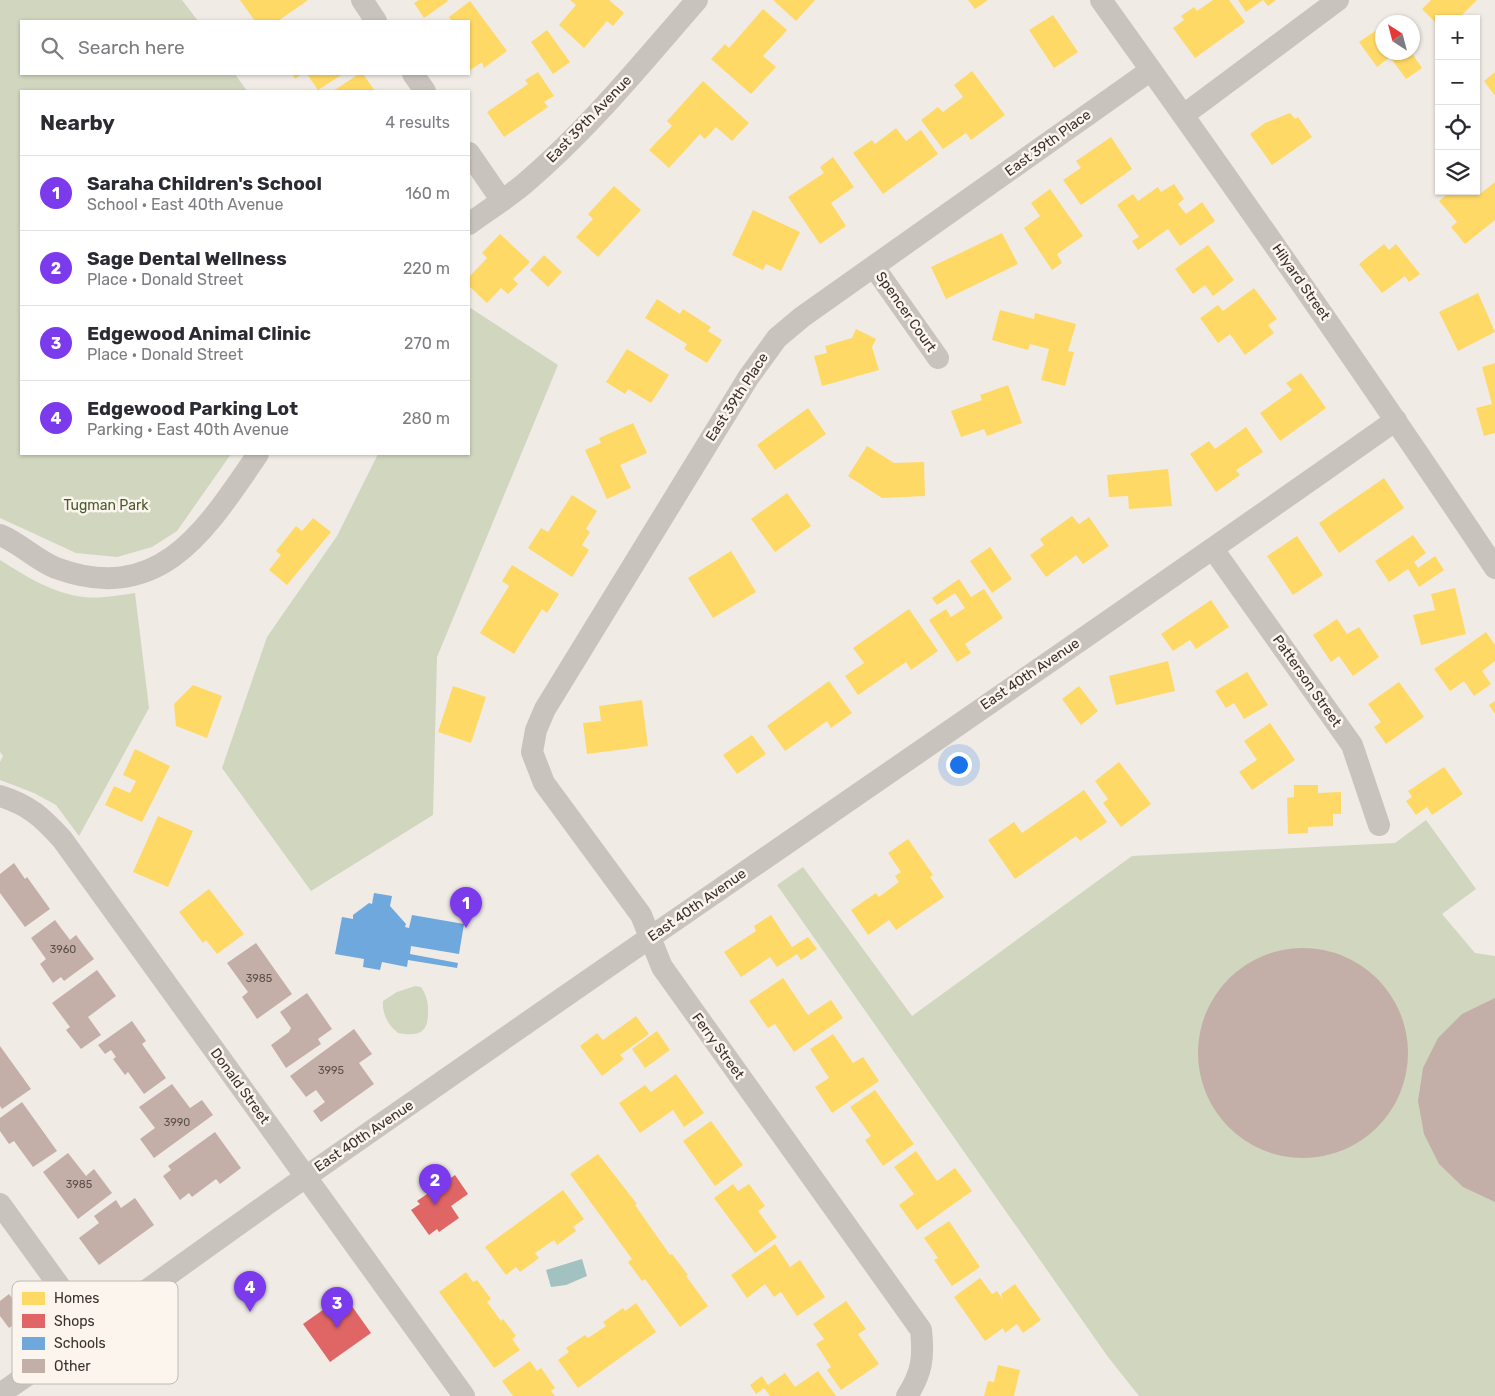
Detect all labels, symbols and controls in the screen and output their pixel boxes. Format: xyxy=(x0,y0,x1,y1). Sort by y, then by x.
north arrow xyxy=(1375,15,1420,60)
map controls xyxy=(1435,15,1480,195)
button: + xyxy=(1435,15,1480,60)
search box xyxy=(20,20,470,75)
icon: search xyxy=(38,34,66,62)
text: Search here xyxy=(78,36,185,59)
button: − xyxy=(1435,60,1480,105)
street label: East 39th Avenue xyxy=(543,72,635,166)
button: locate xyxy=(1435,105,1480,150)
street label: East 39th Place xyxy=(1002,106,1094,180)
text: Nearby xyxy=(40,110,115,135)
text: 4 results xyxy=(385,113,450,132)
button: layers xyxy=(1435,150,1480,195)
text: Saraha Children's School xyxy=(87,172,322,195)
text: 1 xyxy=(52,184,60,203)
text: 160 m xyxy=(405,184,450,203)
text: School · East 40th Avenue xyxy=(87,195,283,214)
street label: Hilyard Street xyxy=(1268,241,1334,324)
text: Sage Dental Wellness xyxy=(87,247,287,270)
text: 2 xyxy=(51,259,61,278)
text: 220 m xyxy=(403,259,450,278)
street label: Spencer Court xyxy=(872,269,940,356)
text: Place · Donald Street xyxy=(87,270,243,289)
text: Edgewood Animal Clinic xyxy=(87,322,311,345)
text: 3 xyxy=(51,334,61,353)
text: 270 m xyxy=(404,334,450,353)
text: Place · Donald Street xyxy=(87,345,243,364)
street label: East 39th Place xyxy=(702,349,772,444)
text: Edgewood Parking Lot xyxy=(87,397,298,420)
text: 4 xyxy=(51,409,61,428)
text: 280 m xyxy=(402,409,450,428)
text: Parking · East 40th Avenue xyxy=(87,420,289,439)
park label: Tugman Park xyxy=(64,497,149,514)
street label: Patterson Street xyxy=(1269,632,1345,731)
street label: East 40th Avenue xyxy=(977,634,1083,713)
your location xyxy=(946,752,972,778)
street label: East 40th Avenue xyxy=(645,865,749,945)
pin: 1 xyxy=(450,887,482,928)
house number: 3960 xyxy=(50,943,76,956)
house number: 3985 xyxy=(246,972,273,985)
street label: Ferry Street xyxy=(688,1010,748,1083)
street label: Donald Street xyxy=(207,1045,273,1128)
house number: 3995 xyxy=(318,1064,345,1077)
street label: East 40th Avenue xyxy=(311,1096,417,1175)
house number: 3990 xyxy=(164,1116,190,1129)
pin: 2 xyxy=(419,1164,451,1205)
house number: 3985 xyxy=(66,1178,93,1191)
pin: 4 xyxy=(234,1271,266,1312)
legend xyxy=(12,1281,178,1384)
pin: 3 xyxy=(321,1287,353,1328)
text: Homes xyxy=(54,1290,99,1307)
text: Shops xyxy=(54,1313,95,1330)
text: Schools xyxy=(54,1335,106,1352)
text: Other xyxy=(54,1358,91,1375)

